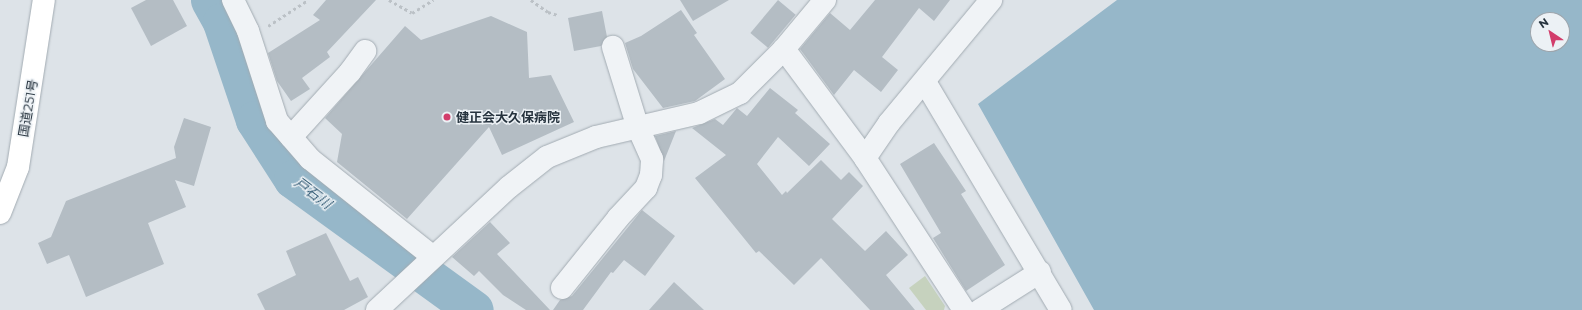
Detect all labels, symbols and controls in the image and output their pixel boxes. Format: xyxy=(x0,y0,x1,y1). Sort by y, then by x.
north arrow xyxy=(1530,12,1570,52)
text: N xyxy=(1536,15,1551,31)
street label: 国道251号 xyxy=(15,78,41,138)
place label: 健正会大久保病院 xyxy=(456,109,560,125)
marker: 健正会大久保病院 xyxy=(441,111,453,123)
water label: 戸石川 xyxy=(291,174,335,212)

